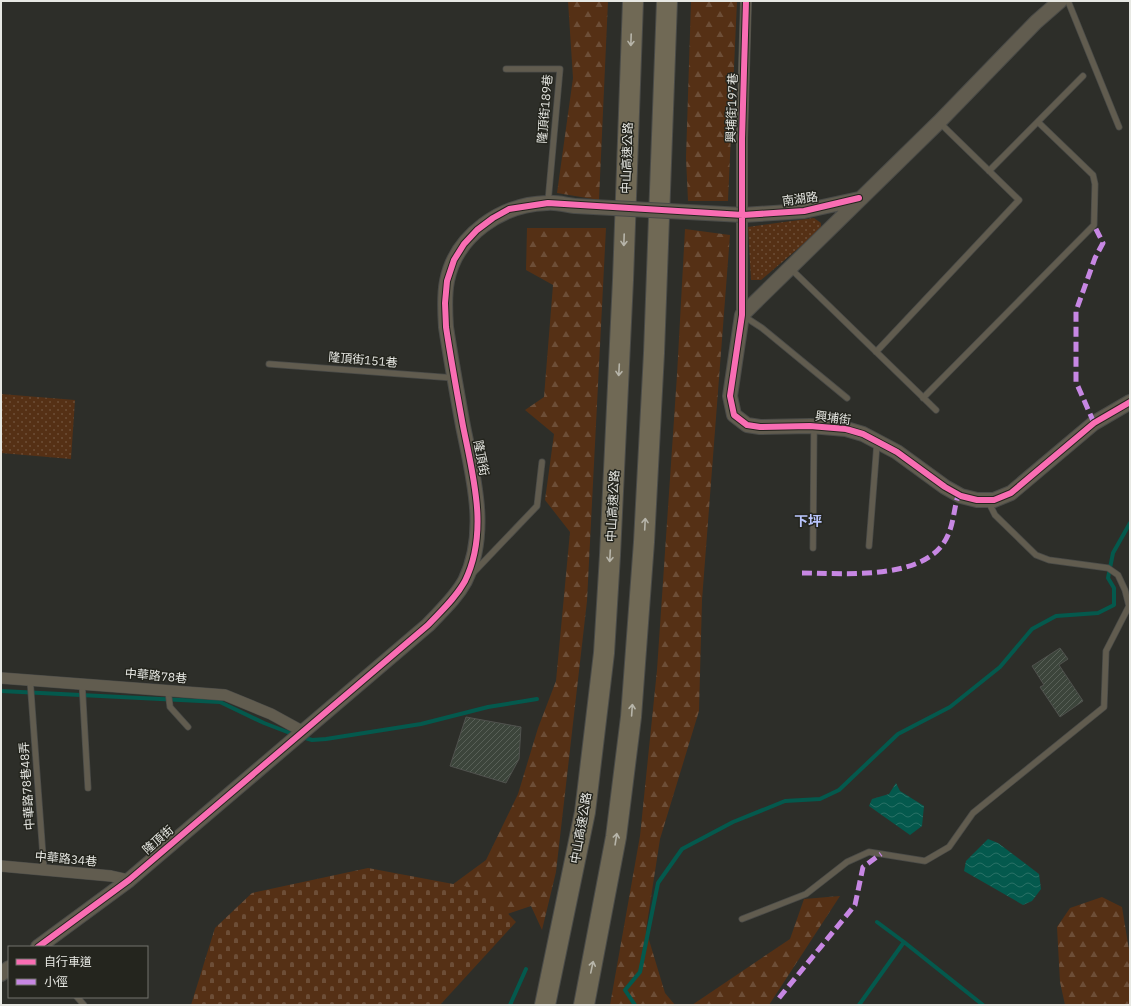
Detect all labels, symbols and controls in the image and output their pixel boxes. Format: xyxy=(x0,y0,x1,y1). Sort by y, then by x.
one-way arrow xyxy=(628,33,635,46)
street label: 興埔街197巷 xyxy=(723,73,740,143)
street label: 隆頂街189巷 xyxy=(534,74,555,144)
street label: 中山高速公路 xyxy=(618,122,635,194)
street label: 南湖路 xyxy=(781,189,819,208)
one-way arrow xyxy=(621,233,628,246)
street label: 隆頂街151巷 xyxy=(328,349,398,370)
one-way arrow xyxy=(615,363,623,376)
street label: 興埔街 xyxy=(814,408,852,427)
street label: 隆頂街 xyxy=(471,439,492,477)
street label: 中山高速公路 xyxy=(603,470,622,542)
district label: 下坪 xyxy=(794,512,822,530)
one-way arrow xyxy=(641,518,649,531)
one-way arrow xyxy=(607,549,614,562)
street label: 中華路78巷 xyxy=(124,665,188,686)
one-way arrow xyxy=(628,704,635,717)
street label: 中華路78巷48弄 xyxy=(16,741,37,831)
street label: 中山高速公路 xyxy=(567,791,594,865)
street label: 隆頂街 xyxy=(139,822,176,857)
one-way arrow xyxy=(612,833,620,846)
street label: 中華路34巷 xyxy=(34,848,98,869)
legend xyxy=(8,946,148,998)
text: 自行車道 xyxy=(44,954,92,969)
one-way arrow xyxy=(588,961,596,974)
text: 小徑 xyxy=(44,974,68,989)

